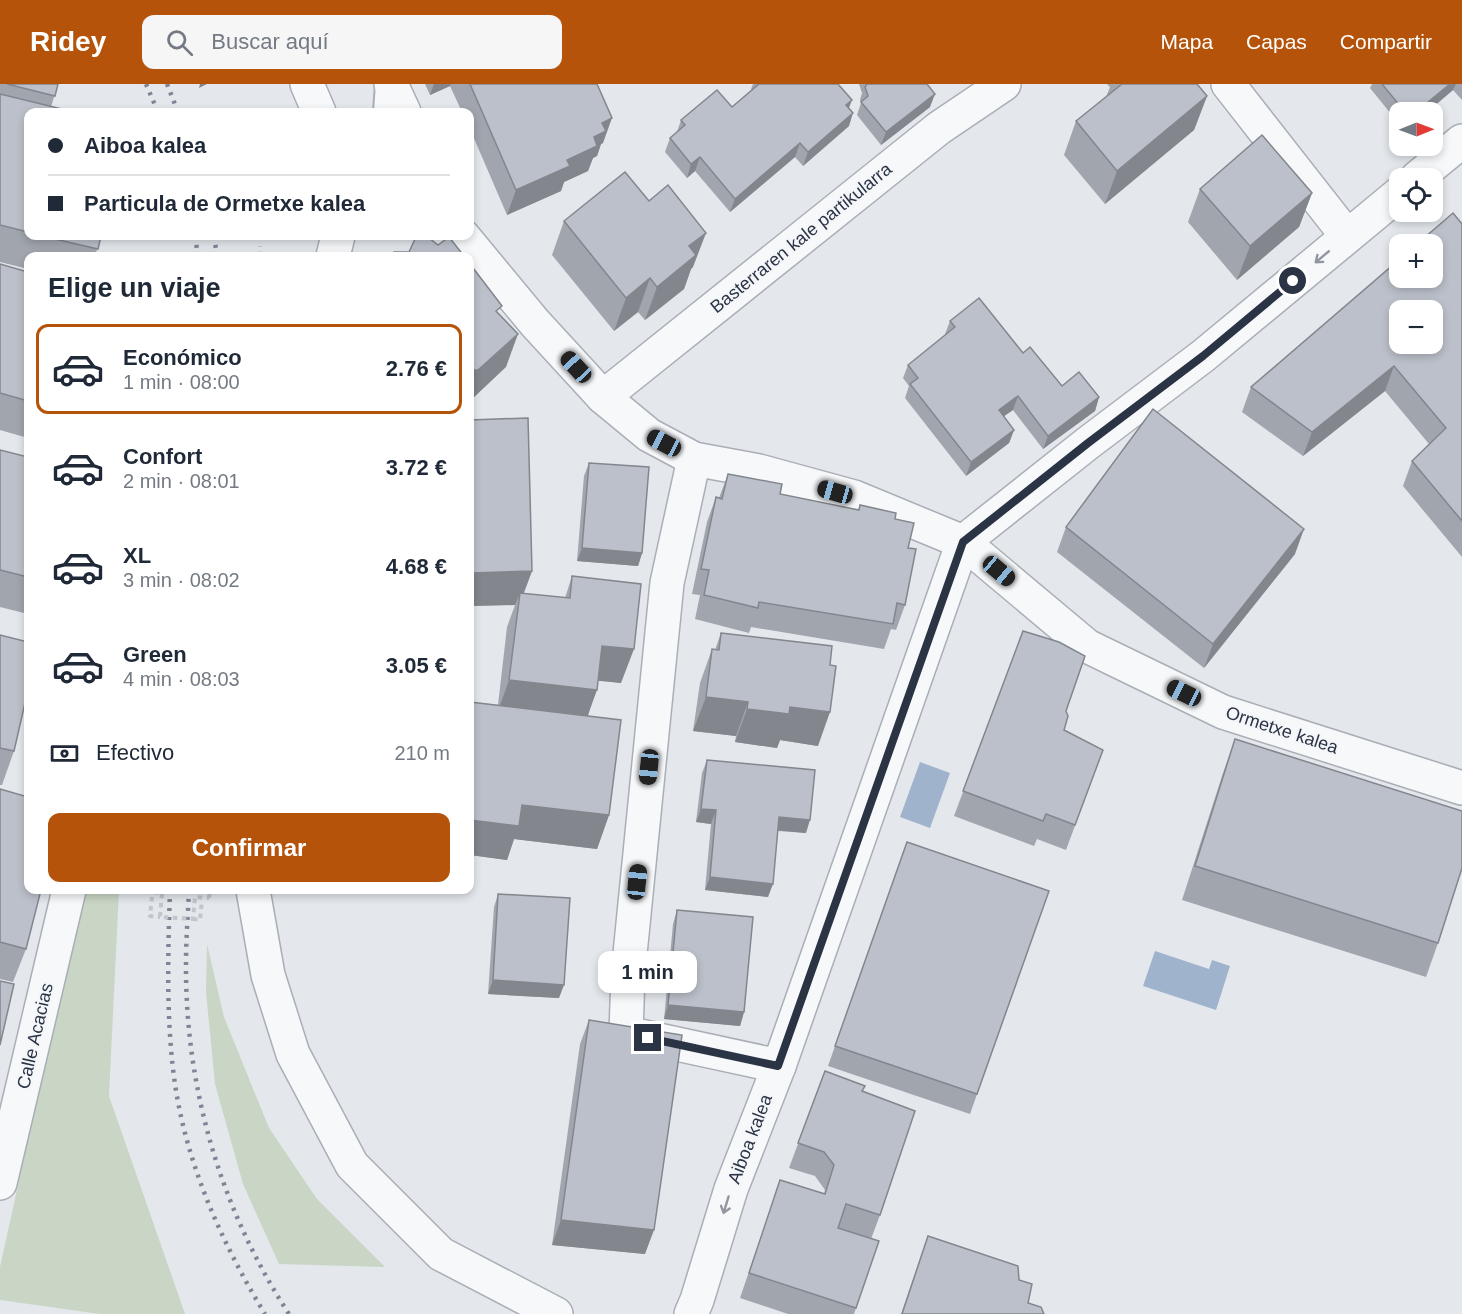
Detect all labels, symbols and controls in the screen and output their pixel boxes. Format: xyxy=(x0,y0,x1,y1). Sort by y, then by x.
search box xyxy=(142,15,562,69)
text: Ridey xyxy=(30,26,106,57)
icon: search xyxy=(163,26,196,59)
text: Buscar aquí xyxy=(211,29,329,54)
text: Mapa xyxy=(1161,30,1213,53)
text: Capas xyxy=(1246,30,1307,53)
text: Compartir xyxy=(1340,30,1432,53)
north arrow xyxy=(1389,102,1443,156)
map controls xyxy=(1389,102,1443,354)
text: Aiboa kalea xyxy=(84,133,206,158)
street label: Basterraren kale partikularra xyxy=(706,158,896,317)
button: locate xyxy=(1389,168,1443,222)
text: Particula de Ormetxe kalea xyxy=(84,191,365,216)
button: + xyxy=(1389,234,1443,288)
one-way arrow xyxy=(1315,250,1330,264)
route start xyxy=(1279,267,1306,294)
text: Elige un viaje xyxy=(48,273,221,303)
button: − xyxy=(1389,300,1443,354)
icon: car xyxy=(51,342,105,396)
text: Económico xyxy=(123,345,242,370)
car xyxy=(557,348,595,386)
text: 2.76 € xyxy=(386,356,447,381)
text: 1 min · 08:00 xyxy=(123,371,240,393)
car xyxy=(644,427,684,459)
icon: car xyxy=(51,441,105,495)
text: Confort xyxy=(123,444,202,469)
text: 3.72 € xyxy=(386,455,447,480)
text: 2 min · 08:01 xyxy=(123,470,240,492)
car xyxy=(815,478,855,506)
icon: car xyxy=(51,540,105,594)
text: XL xyxy=(123,543,151,568)
car xyxy=(979,553,1019,589)
text: 4.68 € xyxy=(386,554,447,579)
text: 3 min · 08:02 xyxy=(123,569,240,591)
icon: car xyxy=(51,639,105,693)
text: Green xyxy=(123,642,187,667)
text: 3.05 € xyxy=(386,653,447,678)
text: 4 min · 08:03 xyxy=(123,668,240,690)
car xyxy=(1164,677,1204,709)
street label: Ormetxe kalea xyxy=(1223,702,1342,758)
icon: cash xyxy=(48,737,81,770)
text: Efectivo xyxy=(96,740,174,765)
text: 210 m xyxy=(394,742,450,764)
car xyxy=(638,748,660,786)
button: Confirmar xyxy=(48,813,450,882)
car xyxy=(626,863,648,901)
callout: 1 min xyxy=(598,951,698,993)
text: 1 min xyxy=(621,961,674,983)
street label: Calle Acacias xyxy=(13,981,57,1091)
route end xyxy=(634,1024,661,1051)
street label: Aiboa kalea xyxy=(724,1091,777,1186)
one-way arrow xyxy=(720,1195,731,1214)

